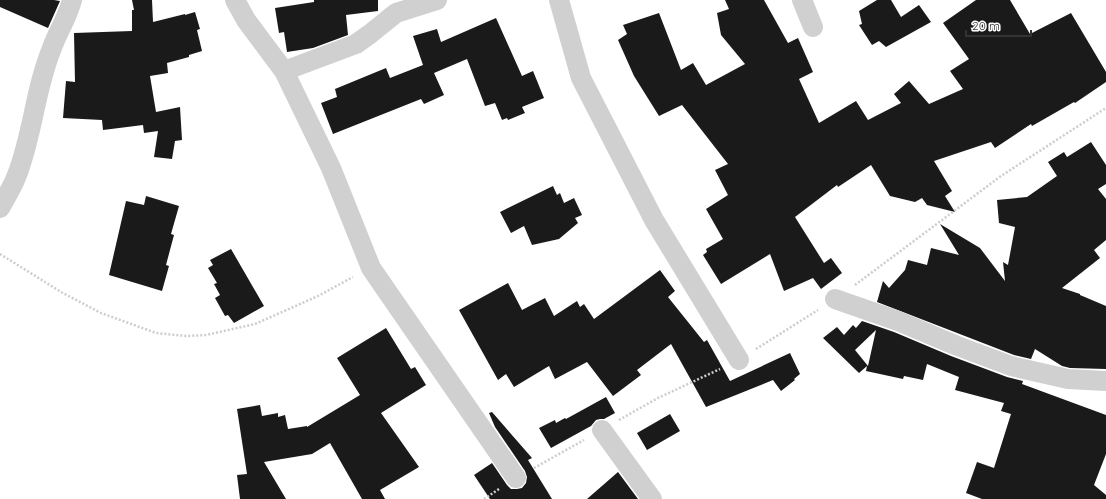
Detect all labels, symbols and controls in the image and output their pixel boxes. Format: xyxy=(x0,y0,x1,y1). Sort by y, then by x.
scale bar xyxy=(966,12,1031,38)
text: 20 m xyxy=(972,18,1000,33)

